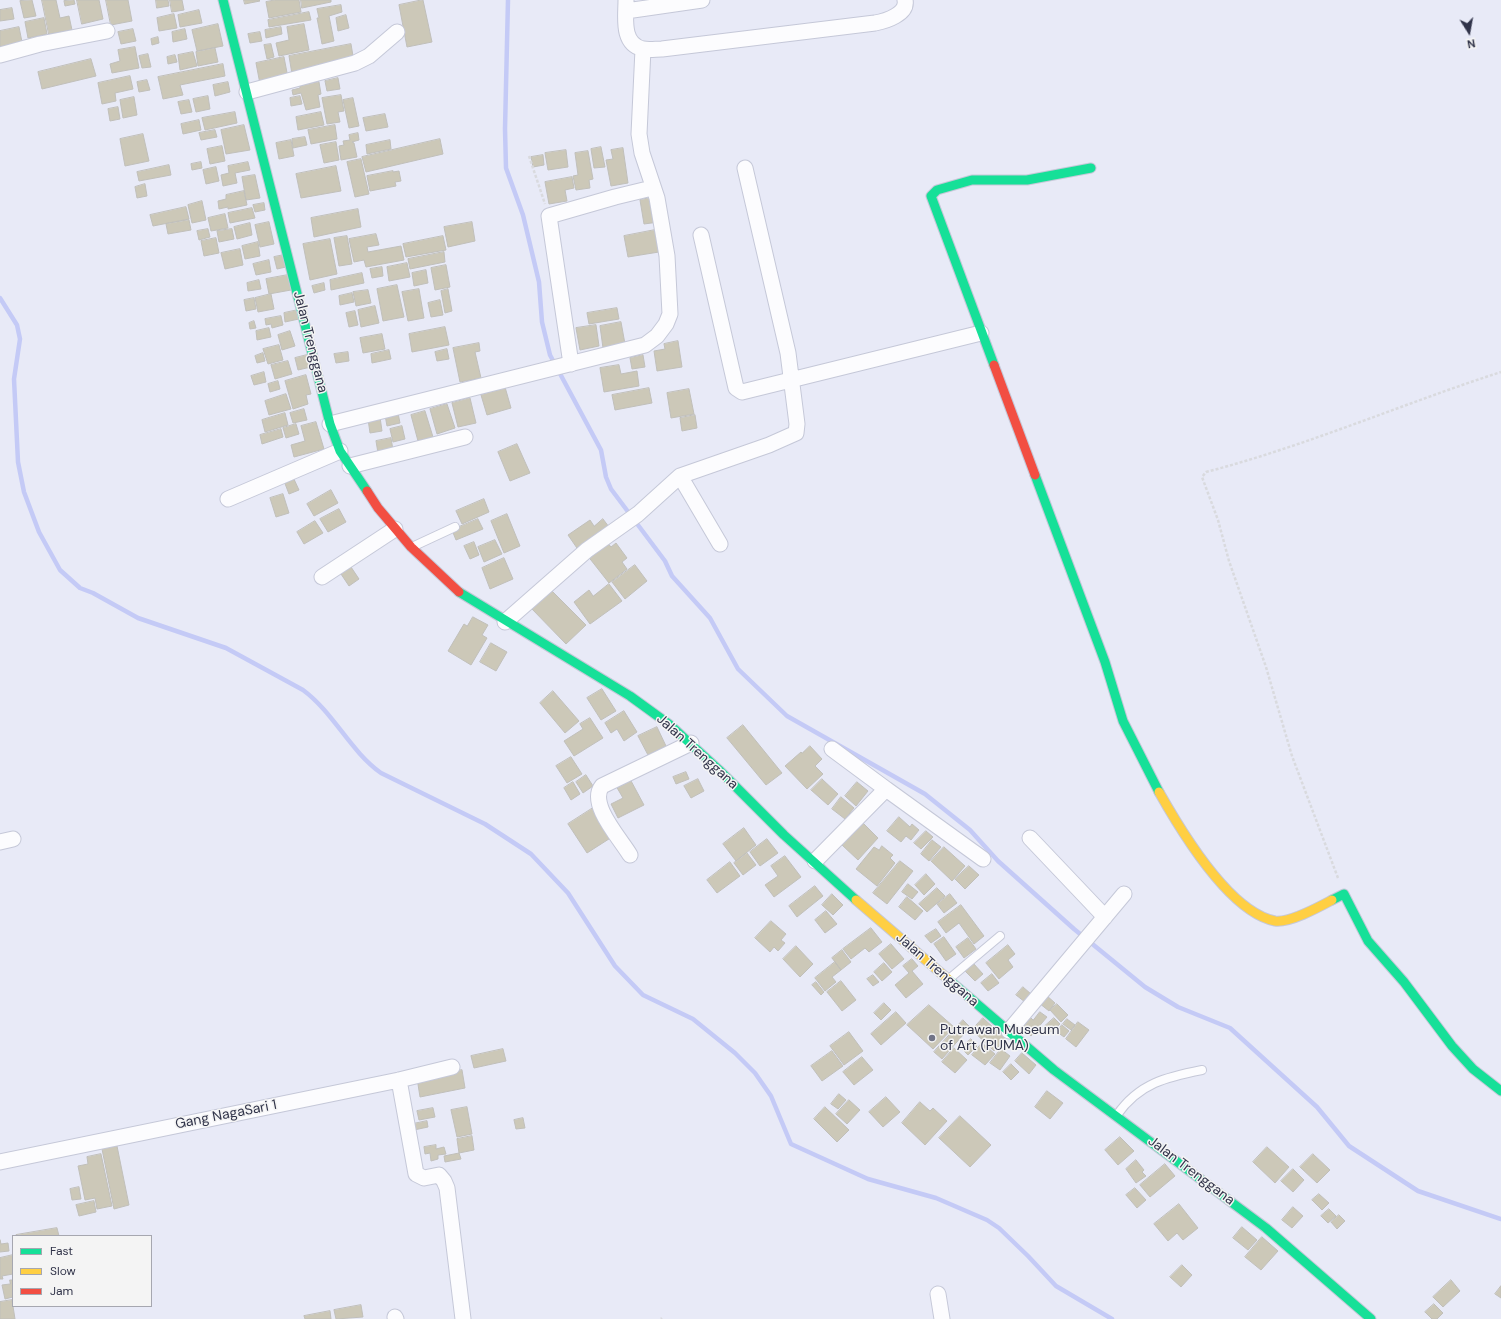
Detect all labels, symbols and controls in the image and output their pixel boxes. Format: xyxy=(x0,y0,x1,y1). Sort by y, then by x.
north arrow xyxy=(1449,12,1489,52)
text: N xyxy=(1466,36,1477,51)
street label: Jalan Trenggana xyxy=(289,290,331,394)
street label: Jalan Trenggana xyxy=(653,711,741,793)
street label: Jalan Trenggana xyxy=(892,930,982,1010)
place label: Putrawan Museum of Art (PUMA) xyxy=(940,1022,1059,1054)
marker: Putrawan Museum of Art (PUMA) xyxy=(927,1033,937,1043)
street label: Gang NagaSari 1 xyxy=(174,1097,278,1133)
street label: Jalan Trenggana xyxy=(1144,1133,1238,1209)
legend xyxy=(12,1235,152,1307)
text: Fast xyxy=(50,1243,73,1259)
text: Slow xyxy=(50,1263,76,1279)
text: Jam xyxy=(50,1283,73,1299)

